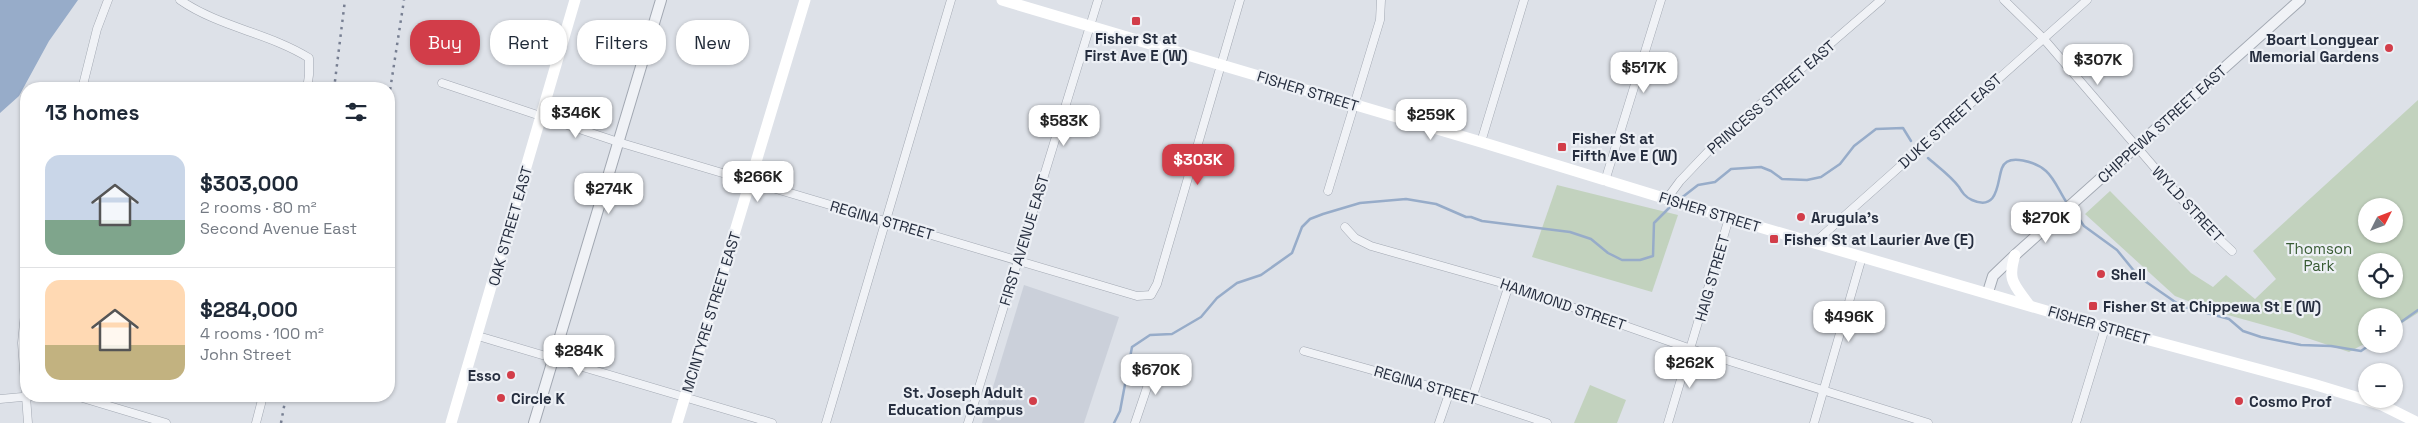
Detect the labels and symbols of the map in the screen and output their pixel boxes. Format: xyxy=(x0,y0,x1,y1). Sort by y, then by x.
marker: Fisher St at First Ave E (W) xyxy=(1130,15,1142,27)
place label: Fisher St at First Ave E (W) xyxy=(1084,29,1188,65)
place label: Boart Longyear Memorial Gardens xyxy=(2249,30,2379,66)
street label: PRINCESS STREET EAST xyxy=(1703,36,1839,158)
marker: Boart Longyear Memorial Gardens xyxy=(2383,42,2395,54)
pin: $307K xyxy=(2063,44,2133,86)
pin: $517K xyxy=(1609,52,1679,94)
street label: CHIPPEWA STREET EAST xyxy=(2094,61,2231,187)
street label: FISHER STREET xyxy=(1255,67,1361,116)
street label: DUKE STREET EAST xyxy=(1894,69,2006,173)
pin: $346K xyxy=(541,96,611,139)
pin: $259K xyxy=(1396,98,1466,141)
pin: $583K xyxy=(1029,104,1099,147)
place label: Fisher St at Fifth Ave E (W) xyxy=(1572,129,1677,165)
marker: Fisher St at Fifth Ave E (W) xyxy=(1556,141,1568,153)
pin: $303K xyxy=(1163,144,1233,186)
pin: $266K xyxy=(723,160,793,203)
street label: WYLD STREET xyxy=(2148,162,2228,246)
street label: OAK STREET EAST xyxy=(484,164,536,288)
pin: $274K xyxy=(574,172,644,215)
street label: FIRST AVENUE EAST xyxy=(995,172,1053,308)
street label: FISHER STREET xyxy=(1657,188,1763,237)
street label: REGINA STREET xyxy=(828,196,936,244)
north arrow xyxy=(2358,198,2402,242)
pin: $270K xyxy=(2011,202,2081,244)
place label: Arugula’s xyxy=(1811,208,1879,227)
marker: Arugula’s xyxy=(1795,211,1807,223)
street label: MCINTYRE STREET EAST xyxy=(677,229,745,395)
place label: Fisher St at Laurier Ave (E) xyxy=(1784,230,1974,249)
street label: HAIG STREET xyxy=(1691,232,1734,324)
marker: Fisher St at Laurier Ave (E) xyxy=(1768,233,1780,245)
park label: Thomson Park xyxy=(2286,239,2352,275)
place label: Shell xyxy=(2111,265,2146,284)
marker: Shell xyxy=(2095,268,2107,280)
street label: HAMMOND STREET xyxy=(1498,274,1629,334)
place label: Fisher St at Chippewa St E (W) xyxy=(2103,297,2321,316)
pin: $496K xyxy=(1814,300,1884,343)
marker: Fisher St at Chippewa St E (W) xyxy=(2087,300,2099,312)
street label: FISHER STREET xyxy=(2046,301,2152,349)
pin: $284K xyxy=(544,334,614,377)
pin: $262K xyxy=(1655,346,1725,389)
pin: $670K xyxy=(1121,354,1191,396)
street label: REGINA STREET xyxy=(1372,361,1480,409)
place label: Esso xyxy=(468,366,501,385)
marker: Esso xyxy=(505,369,517,381)
place label: St. Joseph Adult Education Campus xyxy=(888,383,1023,419)
place label: Circle K xyxy=(511,389,566,408)
marker: Circle K xyxy=(495,392,507,404)
place label: Cosmo Prof xyxy=(2249,392,2332,411)
marker: St. Joseph Adult Education Campus xyxy=(1027,395,1039,407)
marker: Cosmo Prof xyxy=(2233,395,2245,407)

